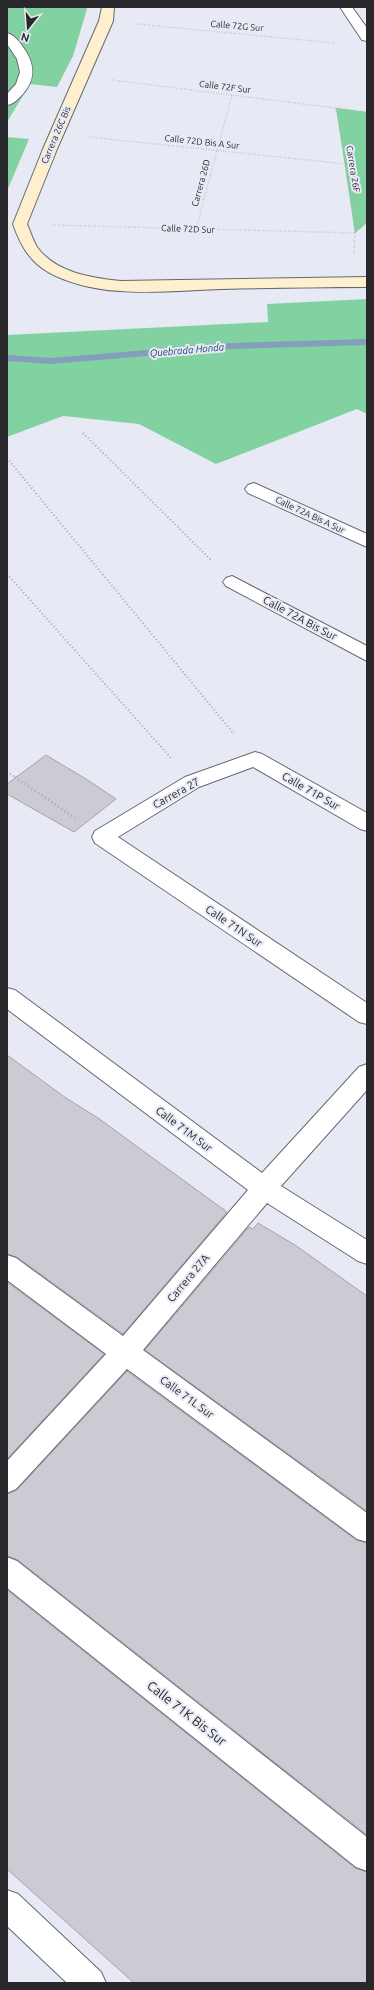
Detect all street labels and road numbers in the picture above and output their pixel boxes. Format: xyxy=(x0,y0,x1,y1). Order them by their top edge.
street label: Calle 72G Sur xyxy=(210,19,265,33)
street label: Calle 72F Sur xyxy=(199,79,252,95)
street label: Carrera 26C Bis xyxy=(39,105,73,165)
street label: Calle 72D Bis A Sur xyxy=(164,133,241,151)
street label: Carrera 26F xyxy=(344,145,362,193)
street label: Carrera 26D xyxy=(190,158,212,208)
street label: Calle 72D Sur xyxy=(161,223,216,235)
street label: Calle 72A Bis A Sur xyxy=(274,495,347,536)
street label: Calle 72A Bis Sur xyxy=(261,593,340,643)
street label: Calle 71P Sur xyxy=(280,770,343,813)
street label: Carrera 27 xyxy=(151,775,201,811)
street label: Calle 71N Sur xyxy=(203,903,265,950)
street label: Calle 71M Sur xyxy=(153,1104,215,1155)
street label: Carrera 27A xyxy=(165,1251,212,1304)
street label: Calle 71L Sur xyxy=(158,1373,217,1421)
street label: Calle 71K Bis Sur xyxy=(145,1678,229,1748)

